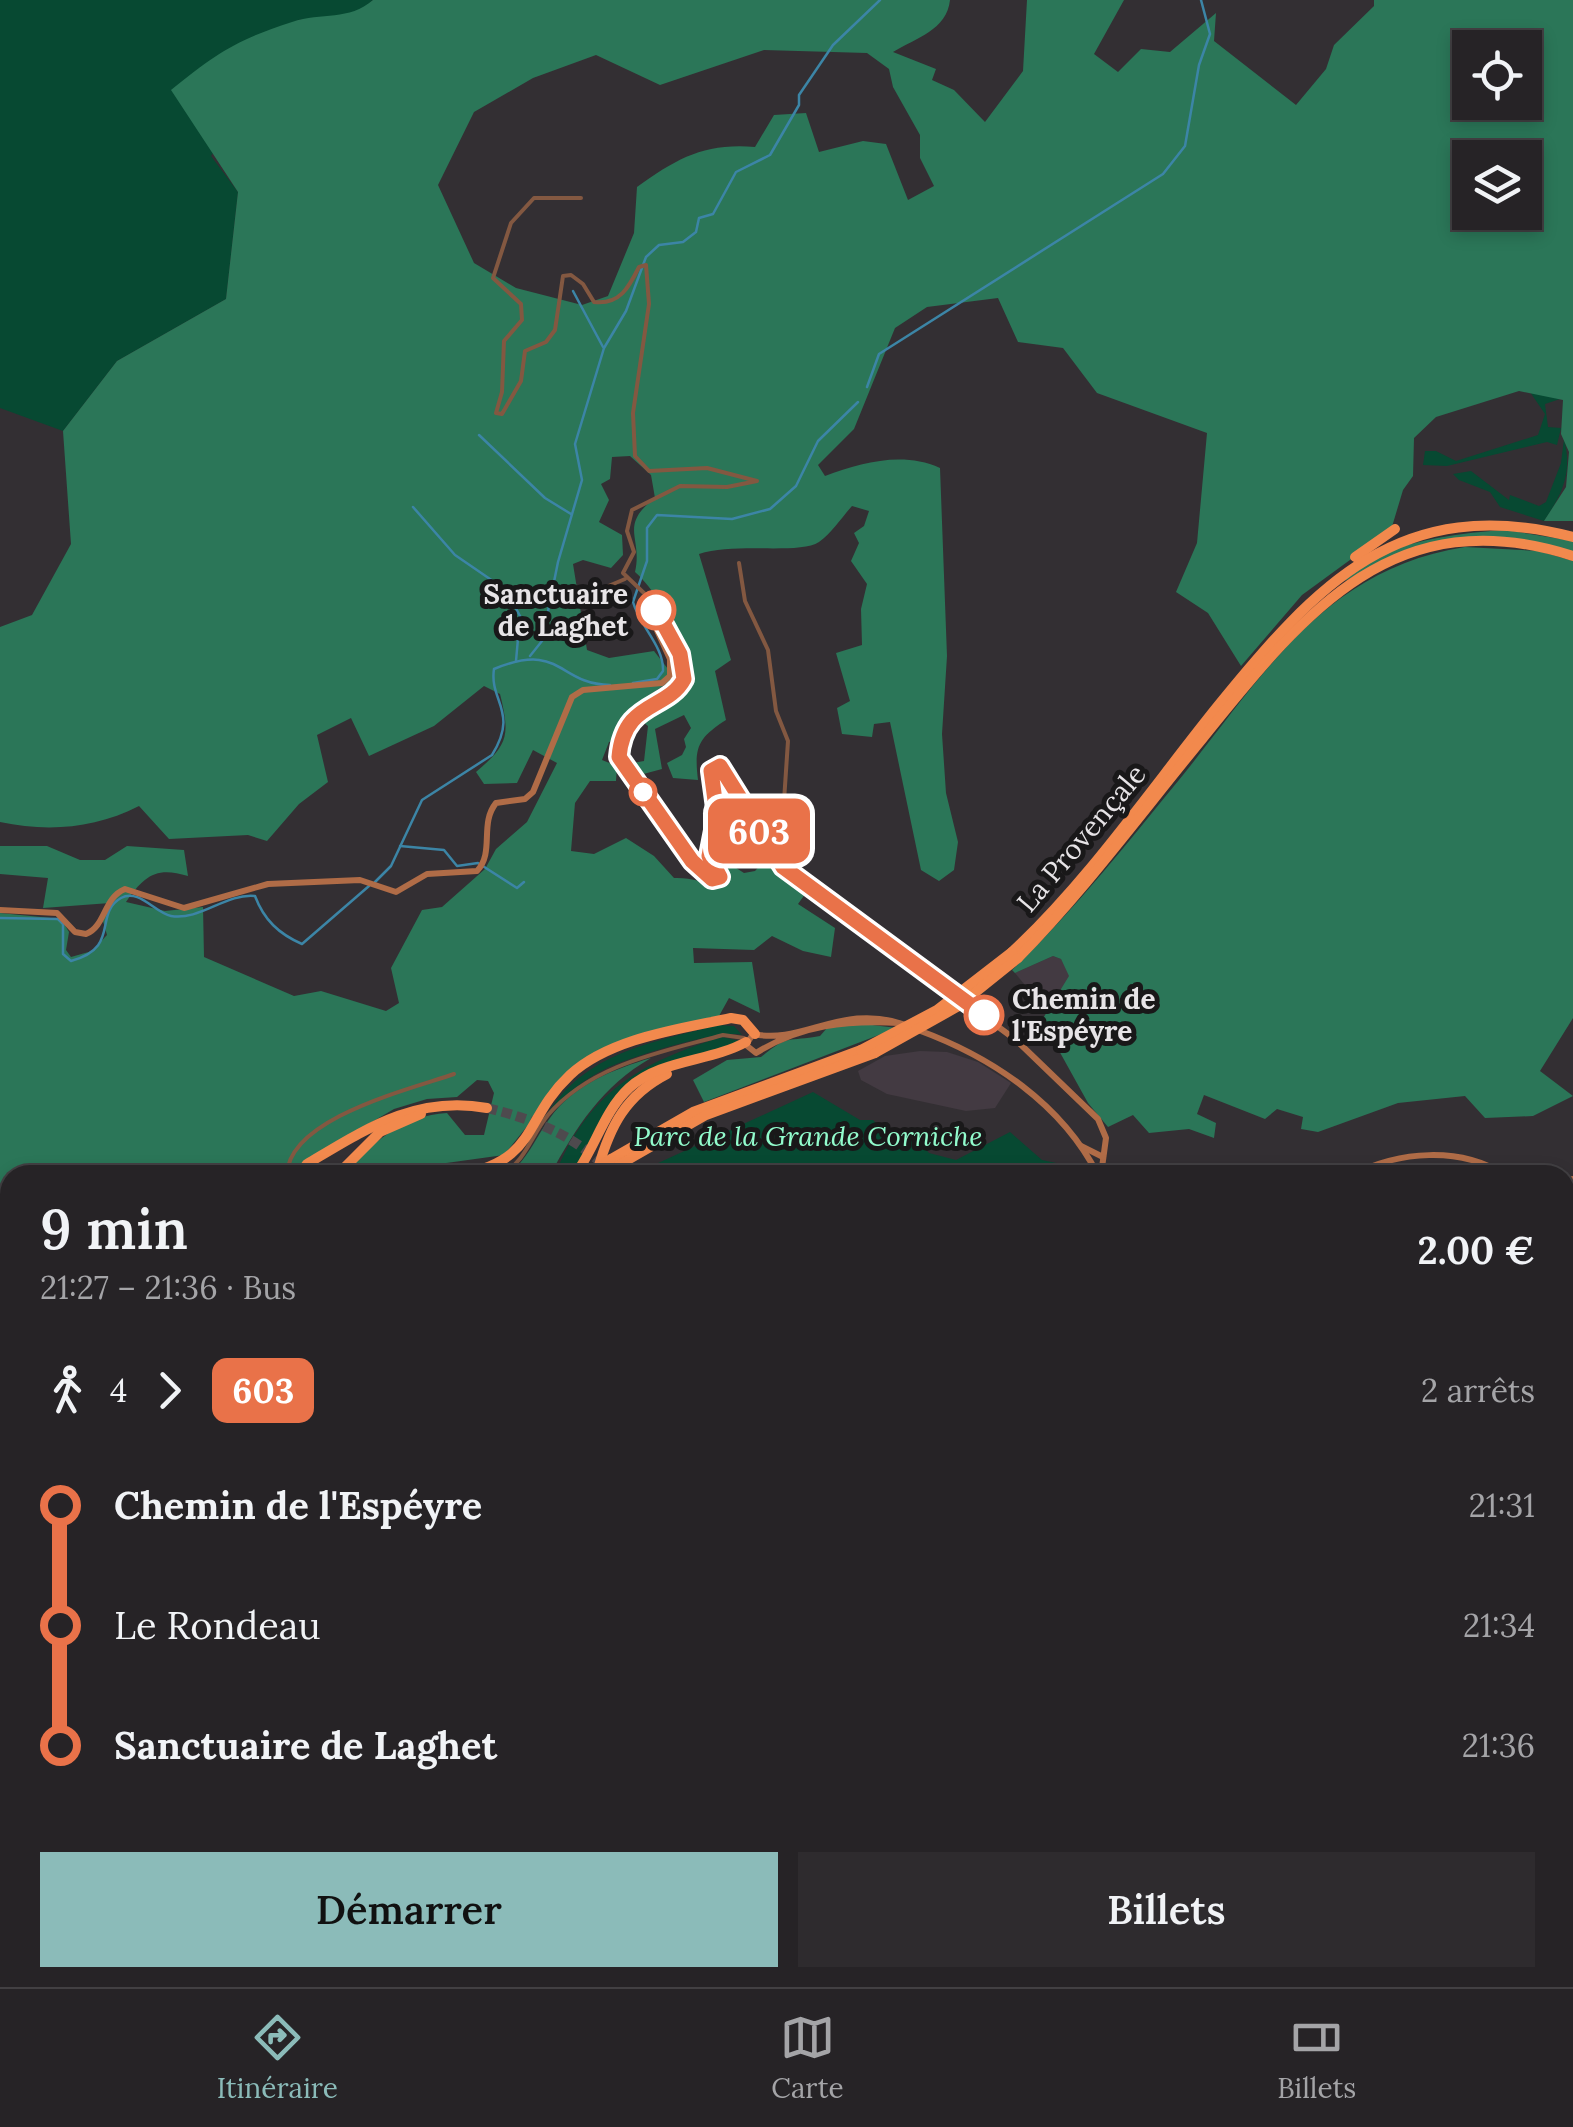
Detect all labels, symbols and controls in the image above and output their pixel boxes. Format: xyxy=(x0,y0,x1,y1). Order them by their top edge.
map controls xyxy=(1452,30,1542,230)
button: locate xyxy=(1452,30,1542,120)
button: layers xyxy=(1452,140,1542,230)
place label: Sanctuaire de Laghet xyxy=(483,576,628,644)
marker: Sanctuaire de Laghet xyxy=(637,591,675,629)
street label: La Provençale xyxy=(1009,757,1153,919)
unlabelled marker xyxy=(630,779,656,805)
line badge: 603 xyxy=(702,798,816,864)
text: 603 xyxy=(728,809,790,854)
place label: Chemin de l'Espéyre xyxy=(1012,981,1156,1049)
marker: Chemin de l'Espéyre xyxy=(965,996,1003,1034)
park label: Parc de la Grande Corniche xyxy=(633,1118,983,1154)
text: 9 min xyxy=(40,1194,188,1264)
text: 2.00 € xyxy=(1417,1226,1535,1274)
text: 21:27 – 21:36 · Bus xyxy=(40,1267,296,1308)
icon: walk xyxy=(40,1363,95,1418)
icon: forward xyxy=(142,1363,197,1418)
text: 603 xyxy=(232,1368,294,1413)
text: 4 xyxy=(110,1370,127,1411)
text: 2 arrêts xyxy=(1421,1370,1535,1411)
text: Chemin de l'Espéyre xyxy=(114,1481,482,1529)
text: 21:31 xyxy=(1469,1485,1535,1526)
text: Le Rondeau xyxy=(114,1601,321,1649)
text: 21:34 xyxy=(1463,1605,1535,1646)
text: Sanctuaire de Laghet xyxy=(114,1721,497,1769)
text: 21:36 xyxy=(1462,1725,1535,1766)
button: Démarrer xyxy=(40,1852,778,1967)
button: Billets xyxy=(798,1852,1535,1967)
tab: Itinéraire xyxy=(217,2010,338,2106)
tab: Carte xyxy=(771,2010,844,2106)
tab: Billets xyxy=(1277,2010,1356,2106)

